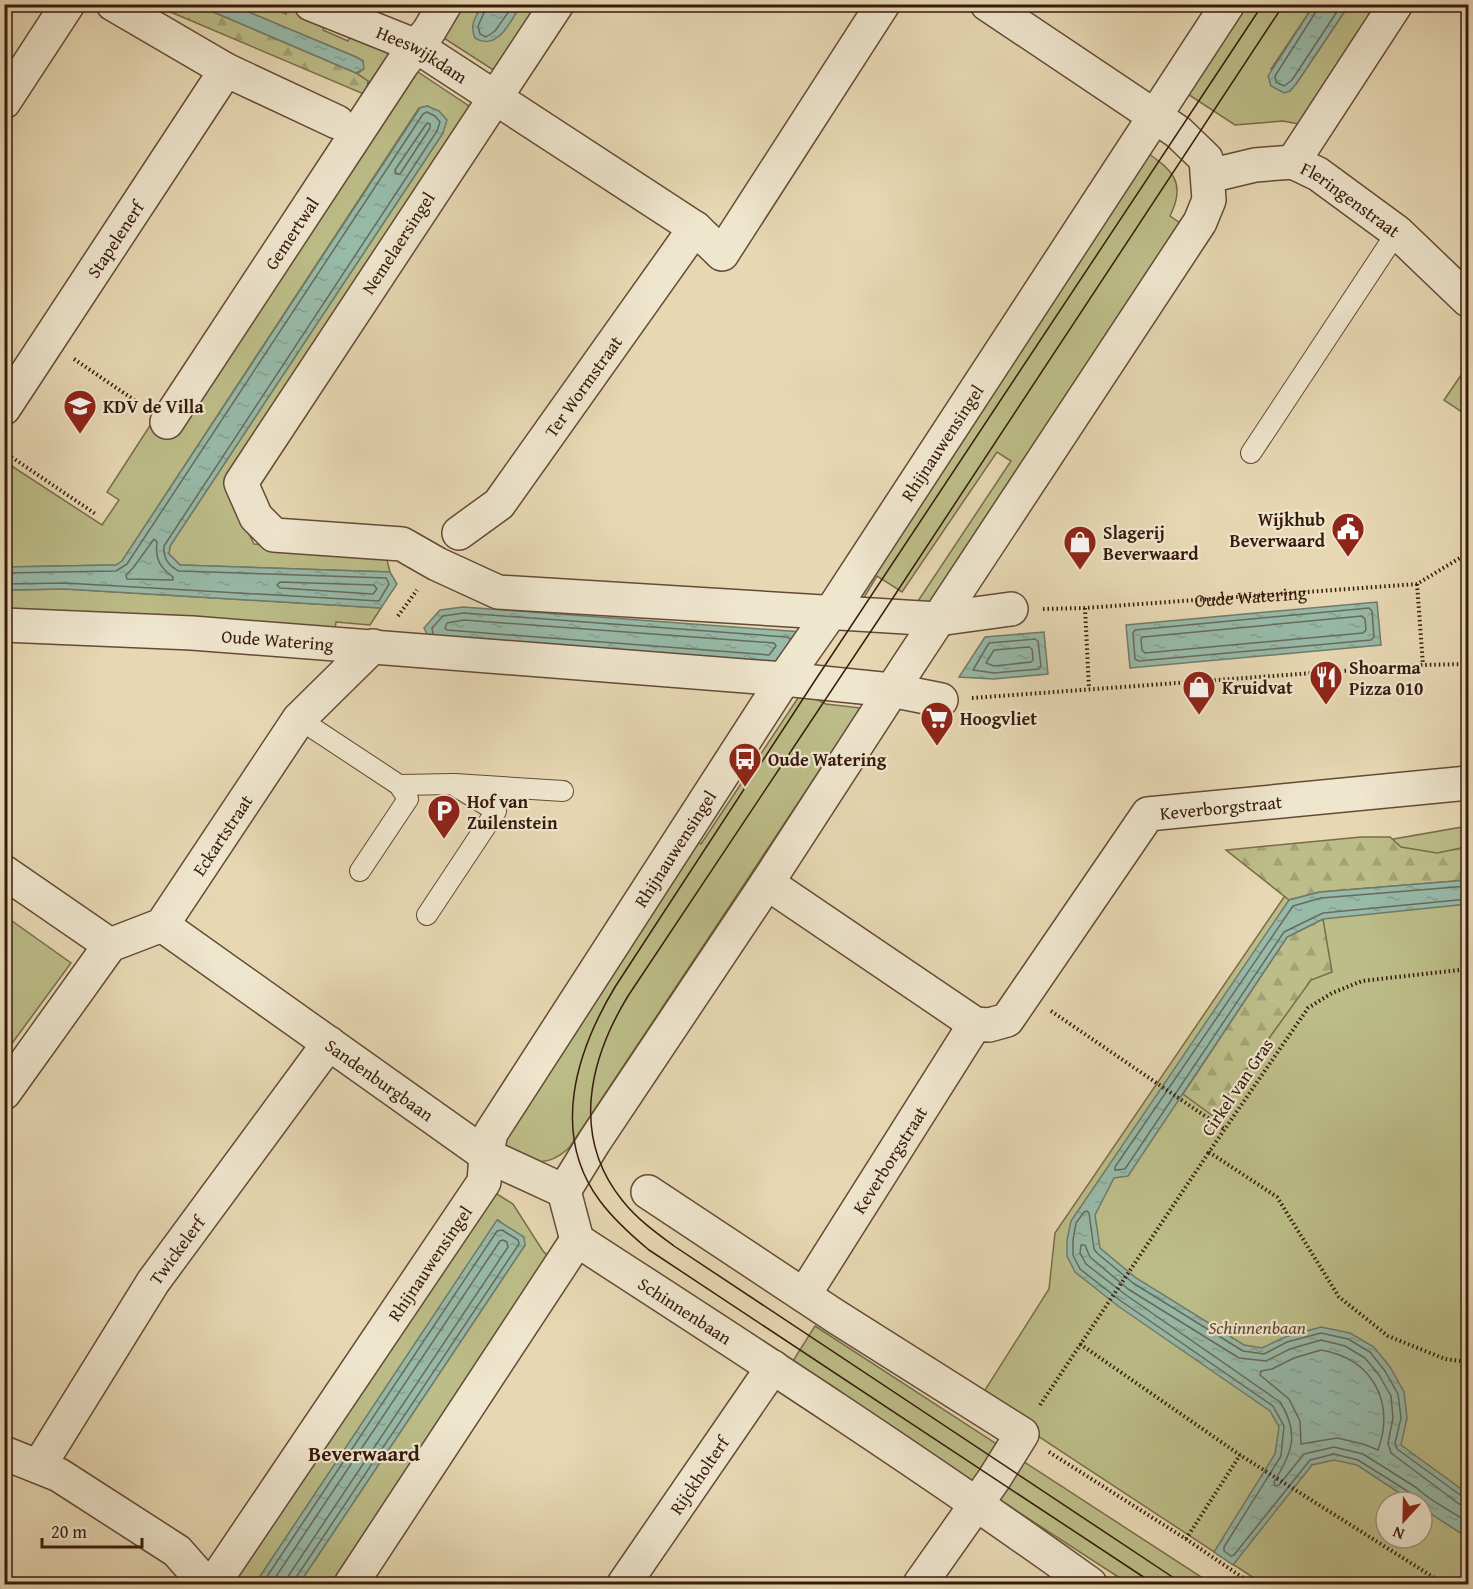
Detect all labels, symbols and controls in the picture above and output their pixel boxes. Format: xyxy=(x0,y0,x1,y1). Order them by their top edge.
street label: Heeswijkdam xyxy=(373,18,473,90)
street label: Fleringenstraat xyxy=(1296,154,1406,244)
street label: Nemelaersingel xyxy=(355,186,441,300)
street label: Gemertwal xyxy=(257,191,325,275)
street label: Stapelenerf xyxy=(80,193,151,283)
street label: Ter Wormstraat xyxy=(537,329,629,443)
street label: Rhijnauwensingel xyxy=(894,379,990,506)
school or university icon: KDV de Villa xyxy=(62,388,98,435)
place label: KDV de Villa xyxy=(103,393,204,420)
place label: Wijkhub Beverwaard xyxy=(1230,506,1326,554)
public building icon: Wijkhub Beverwaard xyxy=(1330,511,1366,558)
place label: Slagerij Beverwaard xyxy=(1103,519,1199,567)
shop icon: Slagerij Beverwaard xyxy=(1062,524,1098,571)
street label: Oude Watering xyxy=(1194,579,1308,614)
street label: Oude Watering xyxy=(221,622,335,657)
place label: Shoarma Pizza 010 xyxy=(1349,654,1423,702)
restaurant icon: Shoarma Pizza 010 xyxy=(1308,659,1344,706)
shop icon: Kruidvat xyxy=(1181,669,1217,716)
place label: Kruidvat xyxy=(1222,674,1293,701)
supermarket icon: Hoogvliet xyxy=(919,700,955,747)
place label: Hoogvliet xyxy=(960,705,1037,732)
bus stop icon: Oude Watering xyxy=(727,741,763,788)
place label: Oude Watering xyxy=(768,746,887,773)
street label: Rhijnauwensingel xyxy=(627,785,722,912)
street label: Eckartstraat xyxy=(185,788,259,881)
place label: Hof van Zuilenstein xyxy=(467,788,558,836)
street label: Keverborgstraat xyxy=(1159,788,1284,826)
parking icon: Hof van Zuilenstein xyxy=(426,793,462,840)
street label: Sandenburgbaan xyxy=(320,1032,440,1127)
street label: Cirkel van Gras xyxy=(1194,1033,1280,1141)
street label: Keverborgstraat xyxy=(845,1100,934,1219)
street label: Rhijnauwensingel xyxy=(381,1200,478,1326)
street label: Twickelerf xyxy=(142,1208,212,1290)
street label: Schinnenbaan xyxy=(633,1270,737,1351)
park label: Schinnenbaan xyxy=(1208,1314,1306,1341)
street label: Rijckholterf xyxy=(662,1429,736,1520)
district label: Beverwaard xyxy=(308,1438,420,1469)
north arrow xyxy=(1374,1490,1434,1550)
scale bar xyxy=(42,1511,142,1549)
text: 20 m xyxy=(51,1518,87,1545)
text: N xyxy=(1389,1521,1408,1547)

